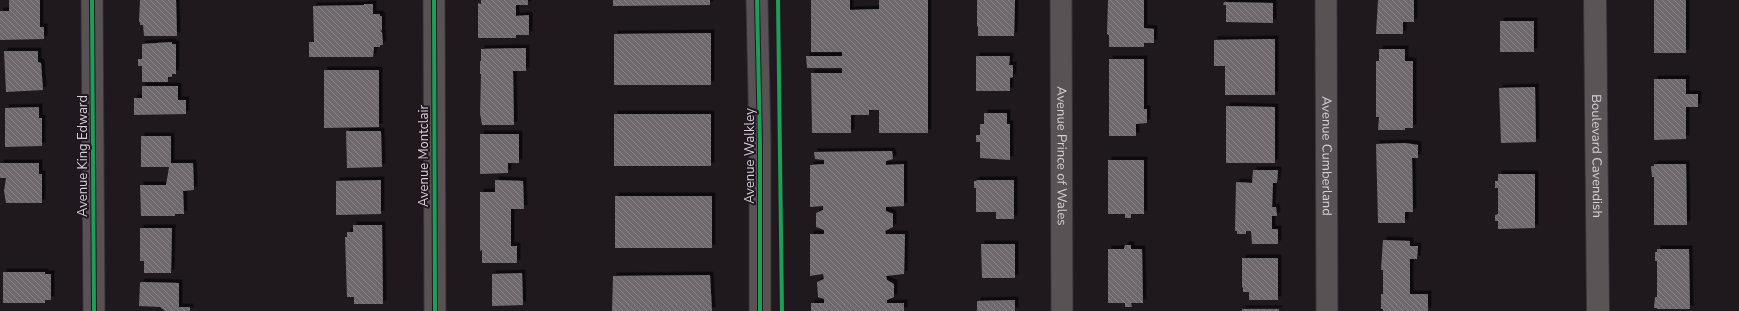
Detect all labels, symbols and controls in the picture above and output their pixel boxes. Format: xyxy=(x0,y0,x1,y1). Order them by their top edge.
street label: Avenue Prince of Wales xyxy=(1052,86,1071,226)
street label: Boulevard Cavendish xyxy=(1587,94,1606,218)
street label: Avenue King Edward xyxy=(74,95,92,217)
street label: Avenue Cumberland xyxy=(1317,96,1336,216)
street label: Avenue Montclair xyxy=(415,105,433,207)
street label: Avenue Walkley xyxy=(741,108,759,204)

